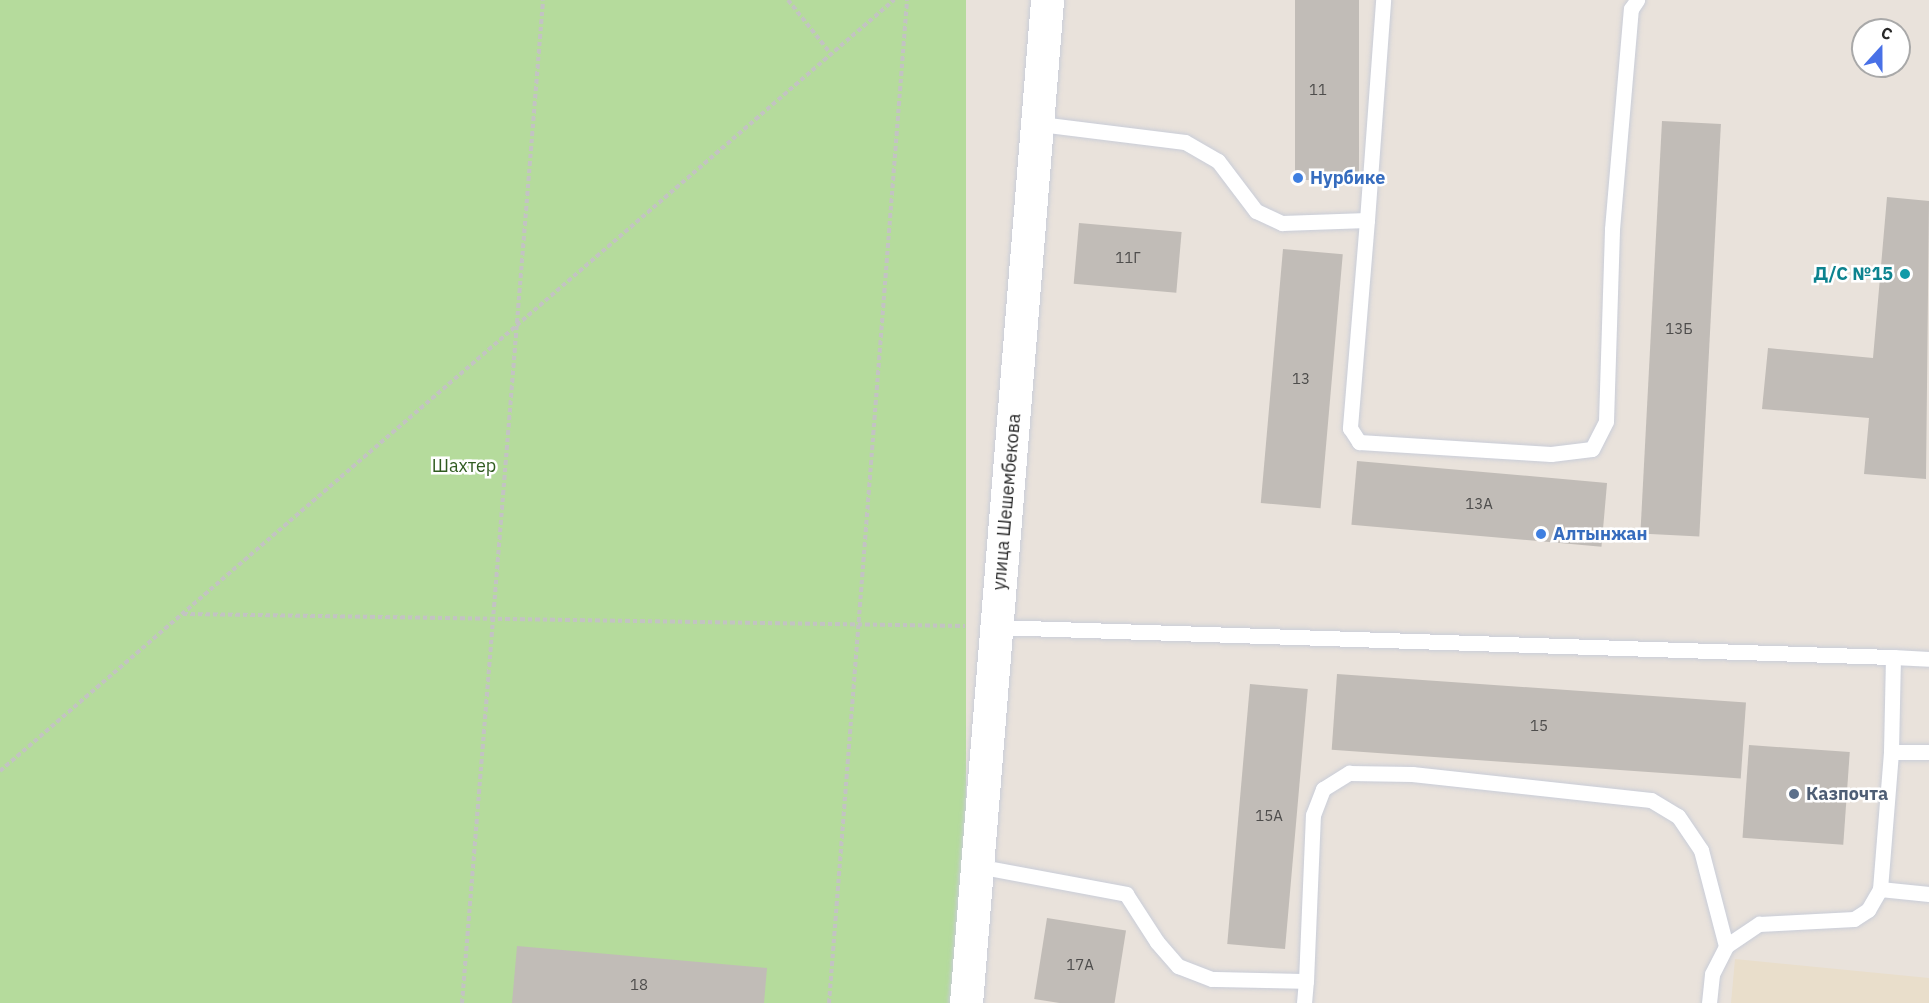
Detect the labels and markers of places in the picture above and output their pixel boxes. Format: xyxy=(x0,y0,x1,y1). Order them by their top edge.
place label: Нурбике xyxy=(1310,167,1385,189)
marker: Нурбике xyxy=(1291,171,1305,185)
place label: Д/С №15 xyxy=(1813,263,1893,285)
marker: Д/С №15 xyxy=(1898,267,1912,281)
place label: Алтынжан xyxy=(1553,523,1648,545)
marker: Алтынжан xyxy=(1534,527,1548,541)
place label: Казпочта xyxy=(1806,783,1888,805)
marker: Казпочта xyxy=(1787,787,1801,801)

